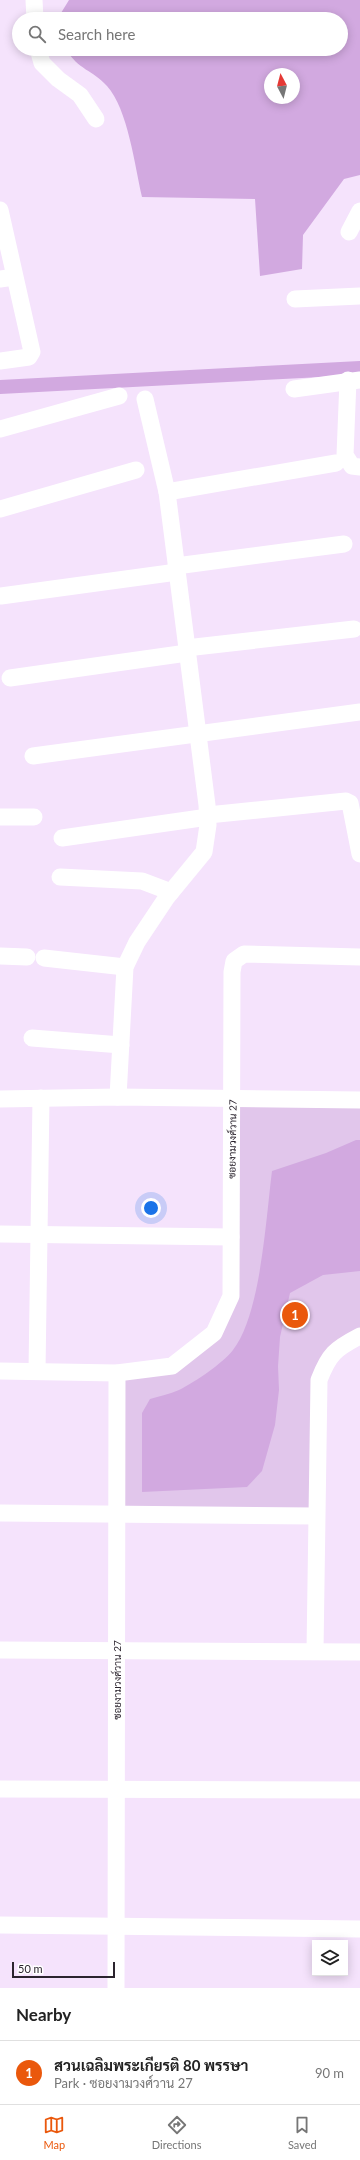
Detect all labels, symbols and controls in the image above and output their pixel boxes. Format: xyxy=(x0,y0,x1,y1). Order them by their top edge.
search box xyxy=(12,12,348,56)
icon: search xyxy=(26,23,48,45)
text: Search here xyxy=(58,25,135,43)
north arrow xyxy=(264,68,300,104)
street label: ซอยงามวงศ์วาน 27 xyxy=(224,1099,239,1179)
your location xyxy=(141,1198,161,1218)
pin: 1 xyxy=(282,1300,308,1330)
street label: ซอยงามวงศ์วาน 27 xyxy=(110,1640,123,1720)
map controls xyxy=(312,1940,348,1976)
button: layers xyxy=(312,1940,348,1976)
scale bar xyxy=(12,1960,115,1979)
text: 50 m xyxy=(18,1962,43,1975)
text: Nearby xyxy=(16,2004,71,2025)
text: สวนเฉลิมพระเกียรติ 80 พรรษา xyxy=(54,2056,248,2074)
text: 1 xyxy=(25,2065,33,2081)
text: 90 m xyxy=(315,2065,344,2081)
text: Park · ซอยงามวงศ์วาน 27 xyxy=(54,2075,193,2091)
tab: Map xyxy=(43,2114,65,2151)
tab: Directions xyxy=(152,2114,201,2151)
tab: Saved xyxy=(288,2114,317,2151)

